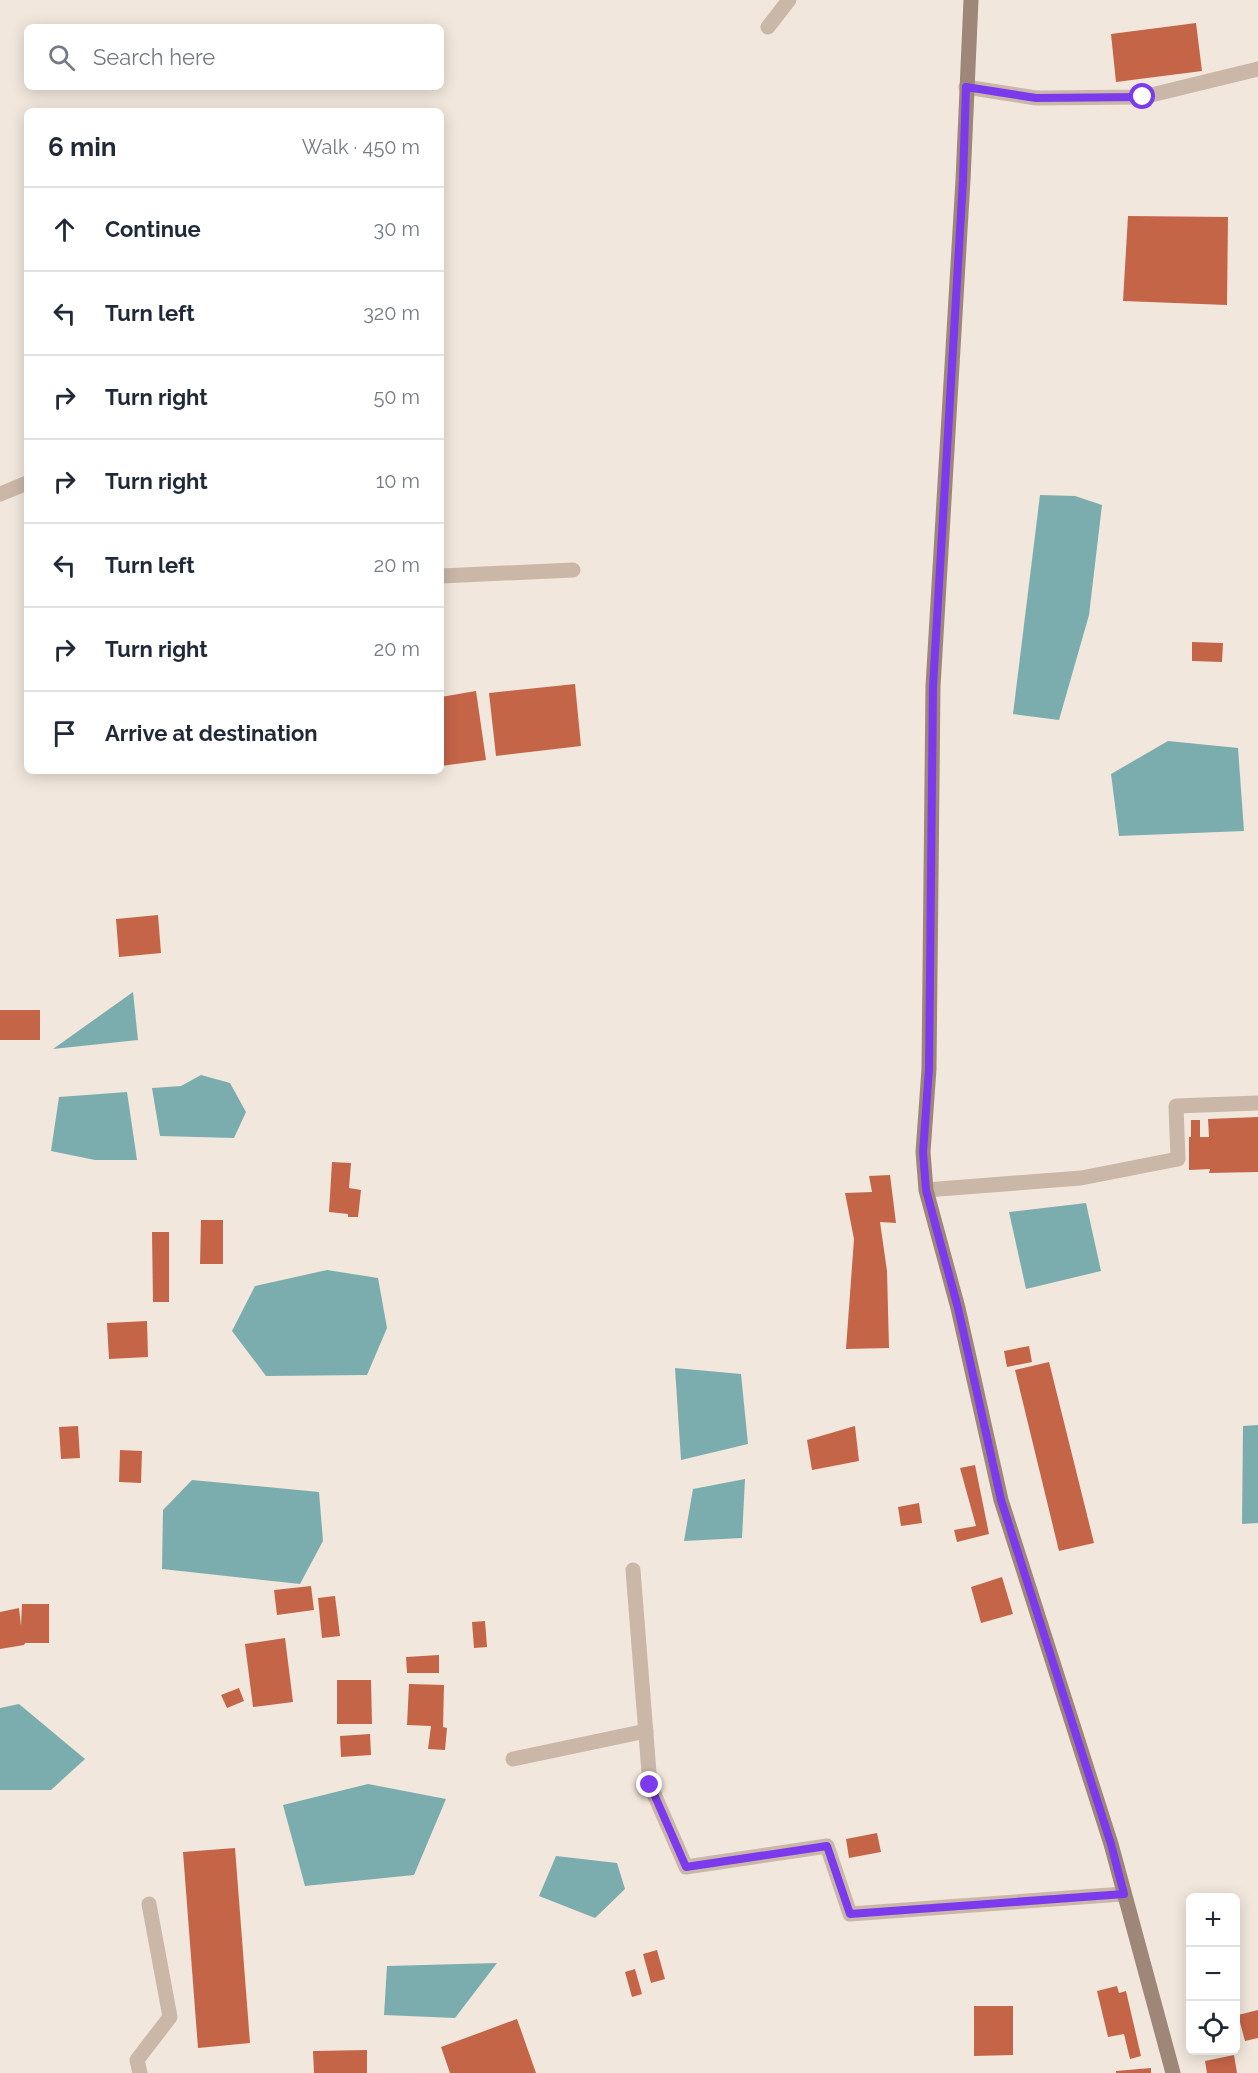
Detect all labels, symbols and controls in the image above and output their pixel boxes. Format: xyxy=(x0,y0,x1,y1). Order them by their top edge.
search box xyxy=(24,24,444,90)
icon: search xyxy=(45,41,78,74)
text: Search here xyxy=(93,44,215,70)
route start xyxy=(1129,83,1155,109)
text: 6 min xyxy=(48,132,117,162)
text: Walk · 450 m xyxy=(302,135,420,159)
icon: ahead xyxy=(48,213,81,246)
text: Continue xyxy=(105,216,201,242)
text: 30 m xyxy=(374,217,420,241)
icon: left xyxy=(48,297,81,330)
text: Turn left xyxy=(105,300,195,326)
text: 320 m xyxy=(363,301,420,325)
icon: right xyxy=(48,381,81,414)
text: Turn right xyxy=(105,384,208,410)
text: 50 m xyxy=(373,385,420,409)
icon: right xyxy=(48,465,81,498)
text: Turn right xyxy=(105,468,208,494)
text: 10 m xyxy=(376,469,420,493)
icon: left xyxy=(48,549,81,582)
text: Turn left xyxy=(105,552,195,578)
text: 20 m xyxy=(374,553,420,577)
icon: right xyxy=(48,633,81,666)
text: Turn right xyxy=(105,636,208,662)
text: 20 m xyxy=(374,637,420,661)
icon: arrive xyxy=(48,717,81,750)
text: Arrive at destination xyxy=(105,720,318,746)
route end xyxy=(636,1771,662,1797)
map controls xyxy=(1186,1893,1240,2055)
button: + xyxy=(1186,1893,1240,1947)
button: − xyxy=(1186,1947,1240,2001)
button: locate xyxy=(1186,2001,1240,2055)

